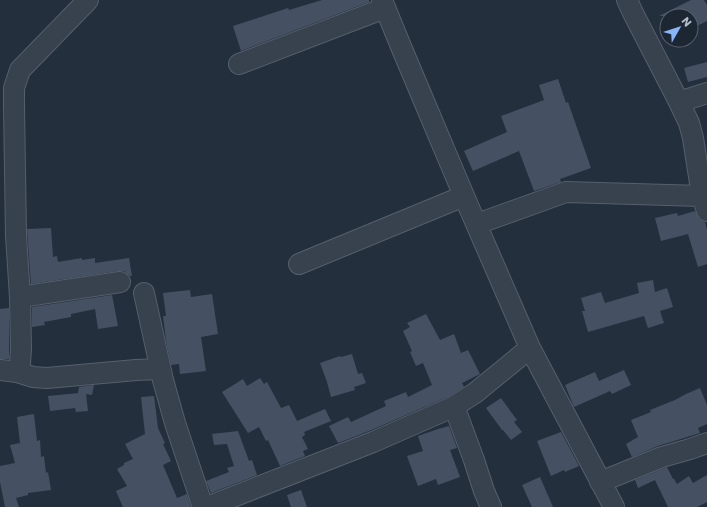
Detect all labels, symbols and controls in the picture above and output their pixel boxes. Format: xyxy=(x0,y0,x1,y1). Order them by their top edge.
north arrow xyxy=(659,8,699,48)
text: N xyxy=(678,13,696,30)

